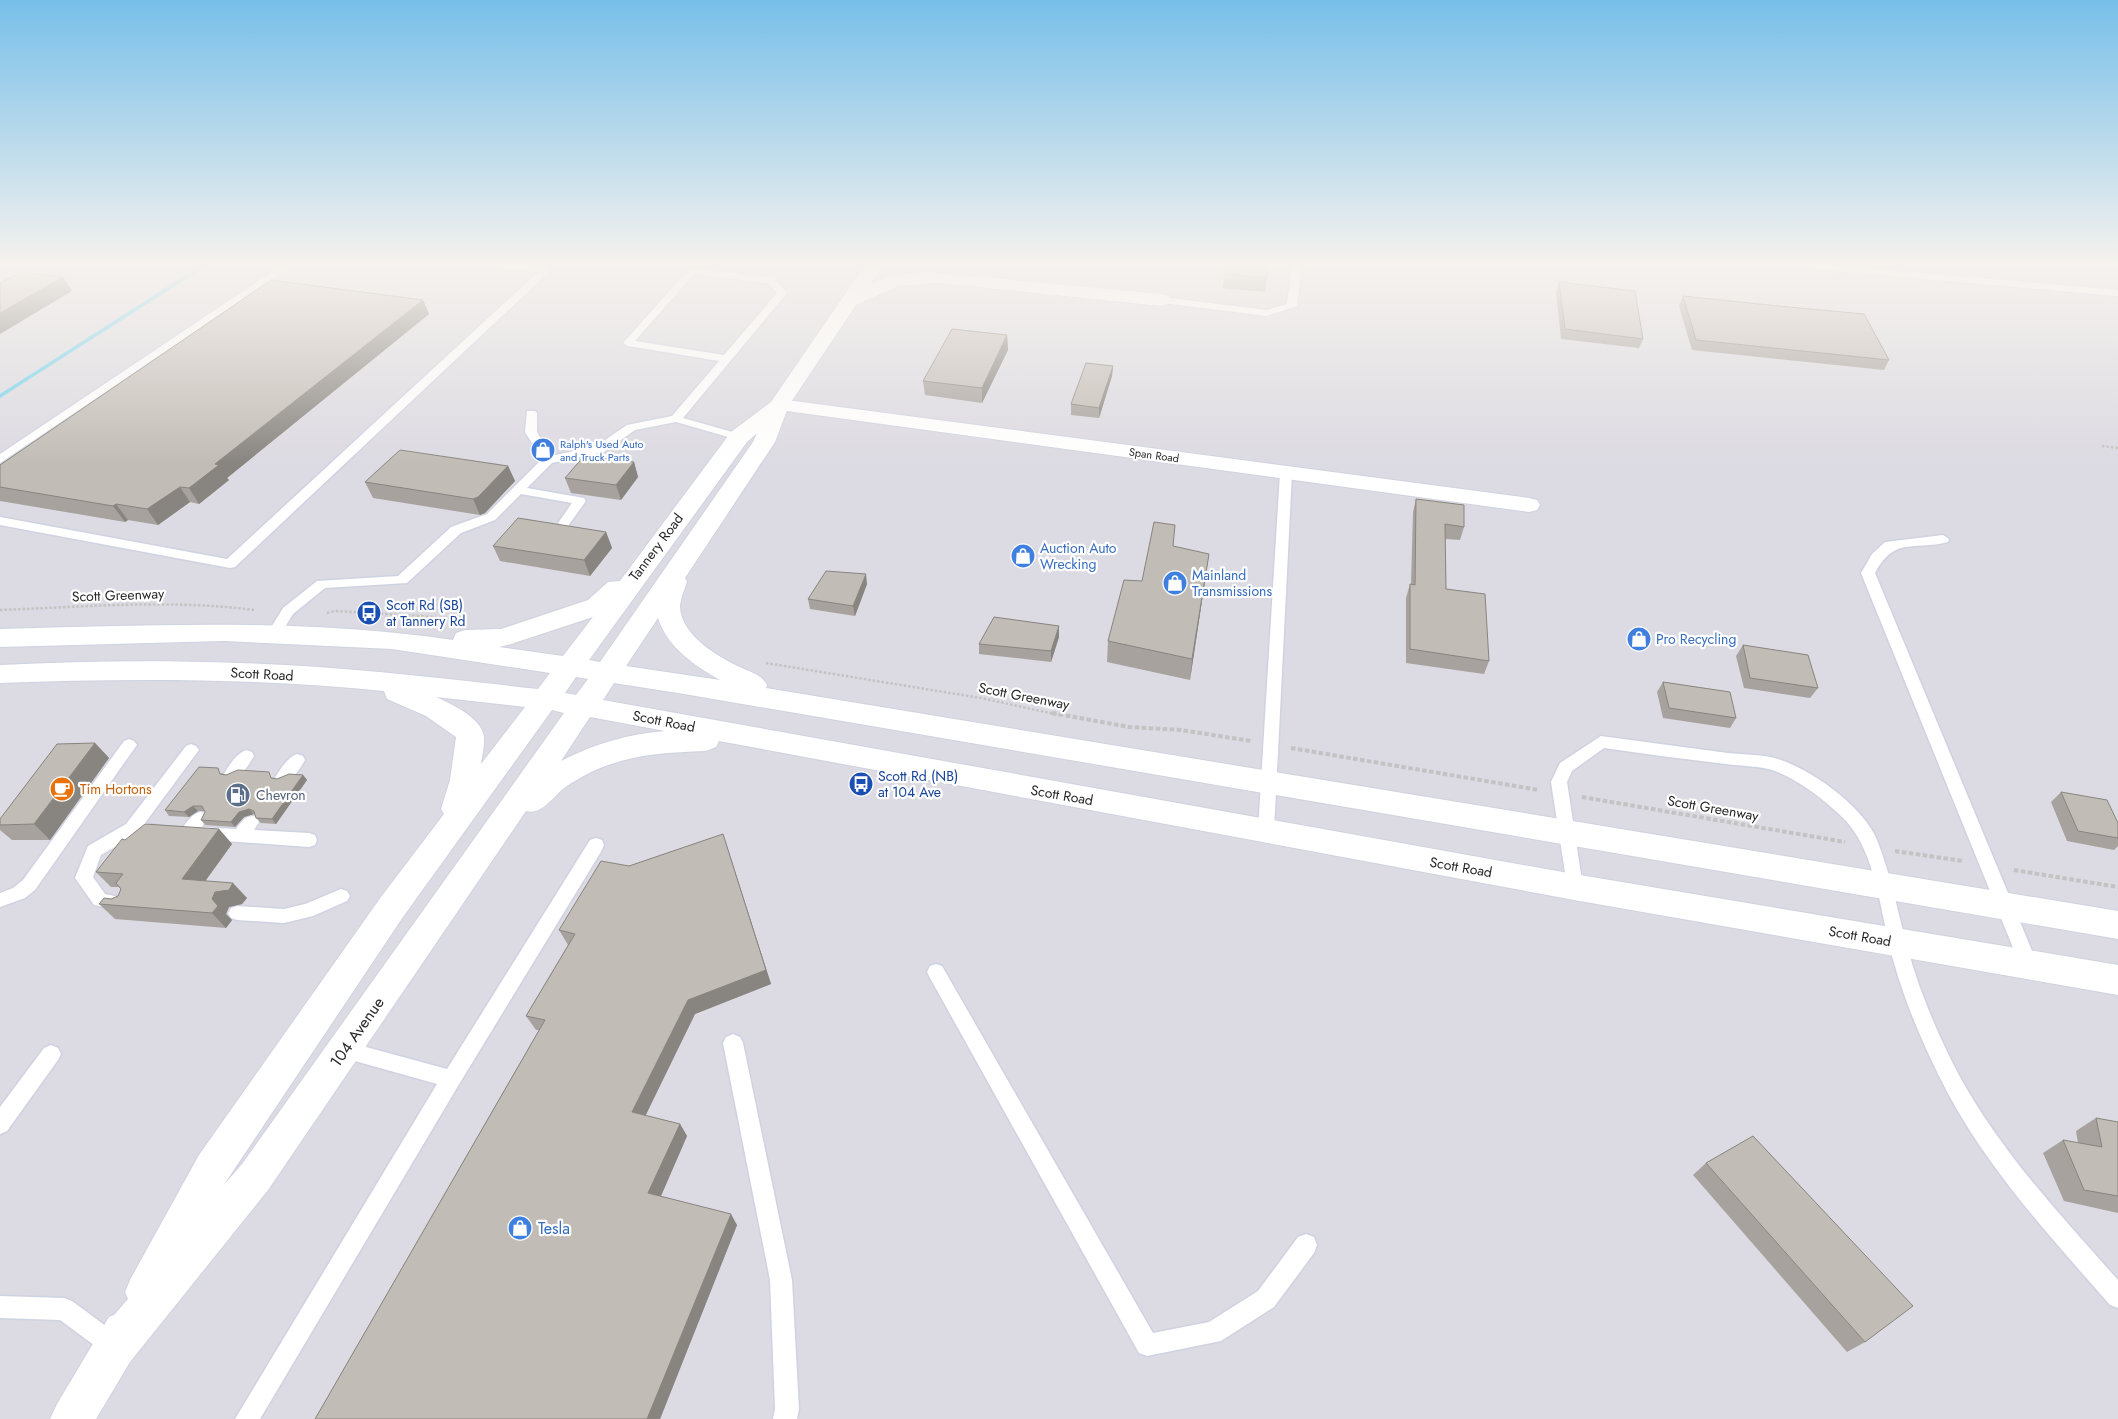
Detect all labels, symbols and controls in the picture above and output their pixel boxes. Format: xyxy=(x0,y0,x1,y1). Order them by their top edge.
place label: Ralph's Used Auto and Truck Parts xyxy=(560,436,643,465)
shop icon: Ralph's Used Auto and Truck Parts xyxy=(530,437,556,463)
street label: Span Road xyxy=(1128,444,1180,466)
street label: Tannery Road xyxy=(624,509,688,585)
place label: Auction Auto Wrecking xyxy=(1040,538,1117,574)
shop icon: Auction Auto Wrecking xyxy=(1010,543,1036,569)
place label: Mainland Transmissions xyxy=(1192,565,1272,601)
shop icon: Mainland Transmissions xyxy=(1162,570,1188,596)
street label: Scott Greenway xyxy=(71,583,165,607)
place label: Scott Rd (SB) at Tannery Rd xyxy=(386,595,465,631)
bus stop icon: Scott Rd (SB) at Tannery Rd xyxy=(356,600,382,626)
shop icon: Pro Recycling xyxy=(1626,626,1652,652)
place label: Pro Recycling xyxy=(1656,629,1736,649)
street label: Scott Road xyxy=(230,662,294,686)
street label: Scott Greenway xyxy=(977,677,1072,715)
street label: Scott Road xyxy=(631,705,697,737)
place label: Scott Rd (NB) at 104 Ave xyxy=(878,766,958,802)
bus stop icon: Scott Rd (NB) at 104 Ave xyxy=(848,771,874,797)
cafe icon: Tim Hortons xyxy=(49,776,75,802)
place label: Tim Hortons xyxy=(80,779,152,799)
street label: Scott Road xyxy=(1029,780,1095,810)
fuel station icon: Chevron xyxy=(225,782,251,808)
place label: Chevron xyxy=(256,785,306,805)
street label: Scott Greenway xyxy=(1666,790,1761,826)
street label: Scott Road xyxy=(1428,852,1494,882)
street label: Scott Road xyxy=(1827,921,1893,951)
street label: 104 Avenue xyxy=(324,992,390,1072)
shop icon: Tesla xyxy=(507,1215,533,1241)
place label: Tesla xyxy=(538,1217,570,1240)

